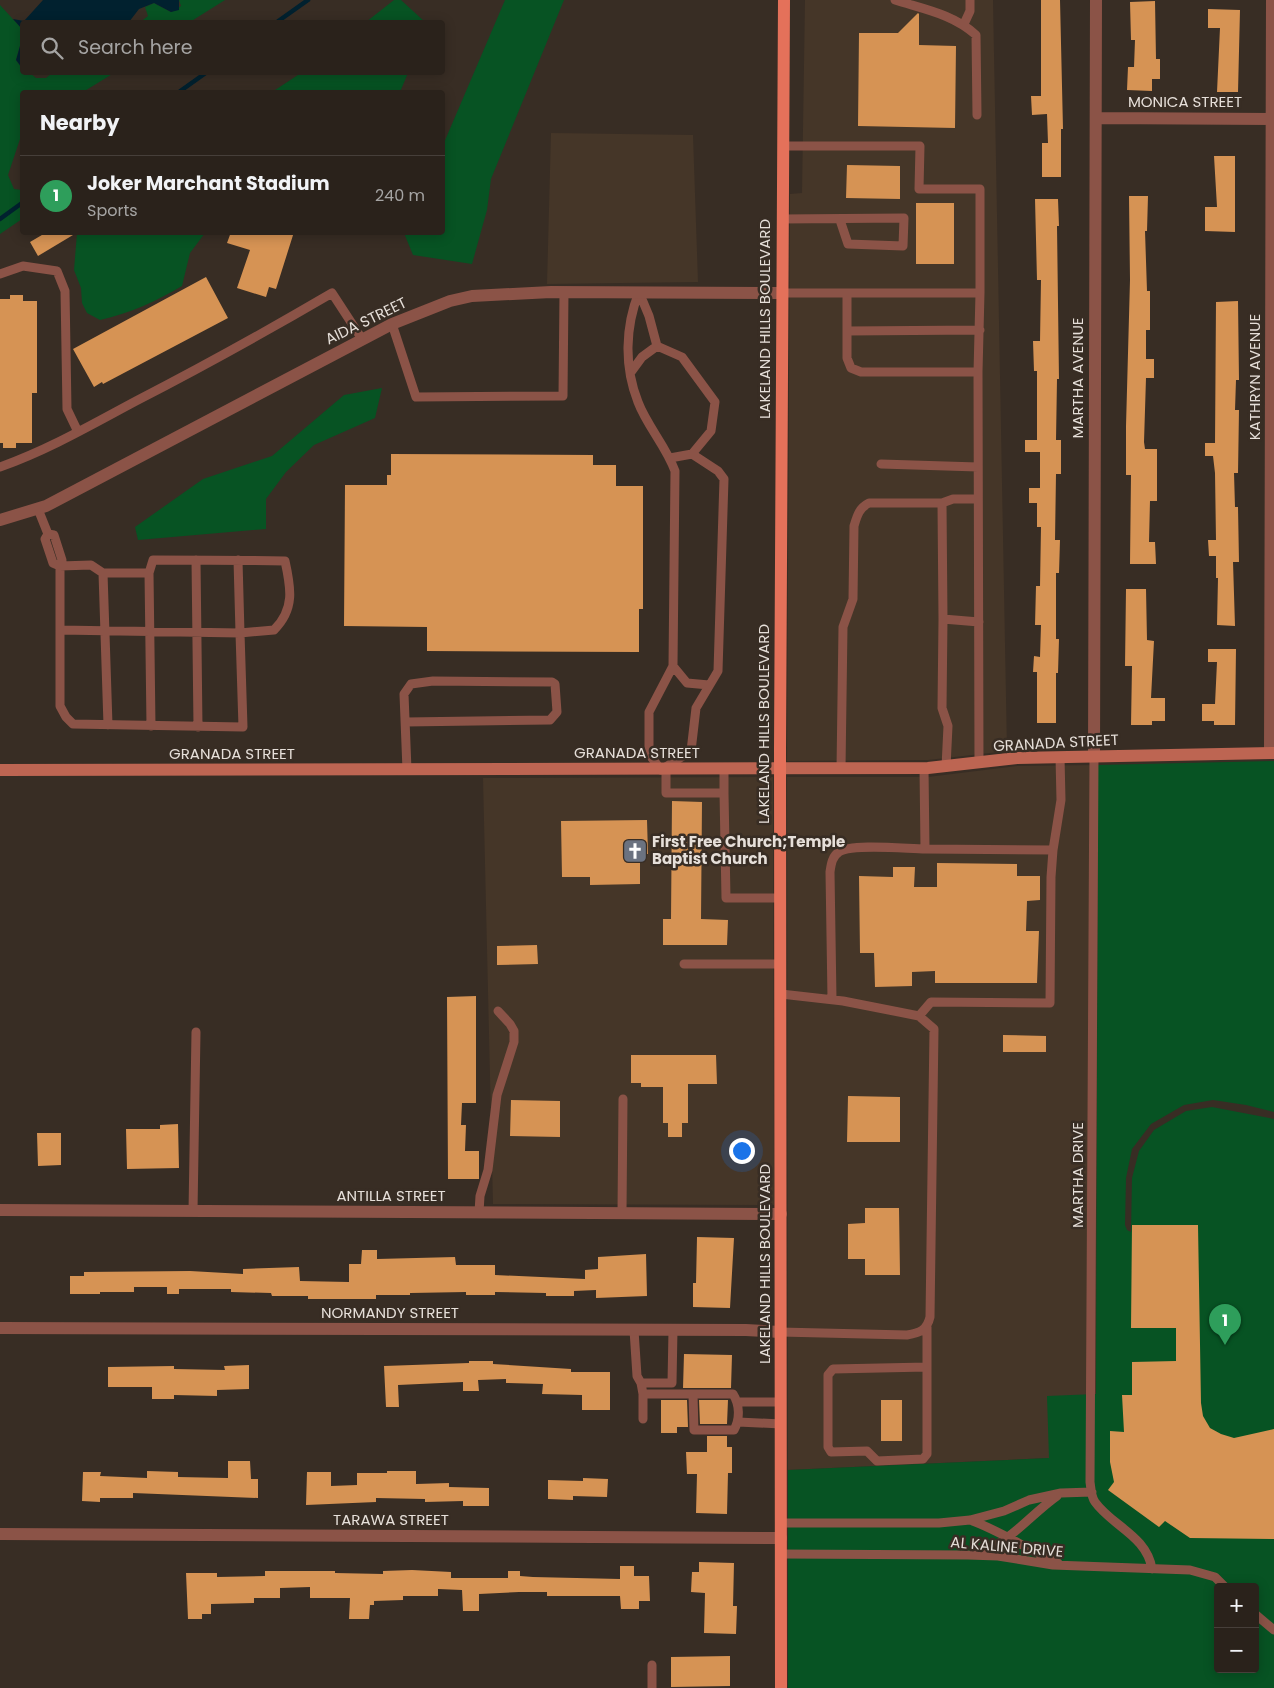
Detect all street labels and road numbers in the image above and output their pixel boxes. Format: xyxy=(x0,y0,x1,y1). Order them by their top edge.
street label: MONICA STREET xyxy=(1128,91,1242,112)
street label: LAKELAND HILLS BOULEVARD xyxy=(754,219,775,419)
street label: AIDA STREET xyxy=(322,292,410,349)
street label: KATHRYN AVENUE xyxy=(1244,314,1265,440)
street label: MARTHA AVENUE xyxy=(1067,317,1088,439)
street label: LAKELAND HILLS BOULEVARD xyxy=(753,624,774,824)
street label: GRANADA STREET xyxy=(993,729,1119,756)
street label: GRANADA STREET xyxy=(574,742,700,763)
street label: GRANADA STREET xyxy=(169,743,295,764)
street label: MARTHA DRIVE xyxy=(1067,1122,1088,1228)
street label: LAKELAND HILLS BOULEVARD xyxy=(754,1164,775,1364)
street label: ANTILLA STREET xyxy=(336,1185,446,1206)
street label: NORMANDY STREET xyxy=(321,1302,459,1323)
street label: TARAWA STREET xyxy=(333,1509,449,1530)
street label: AL KALINE DRIVE xyxy=(950,1531,1064,1562)

